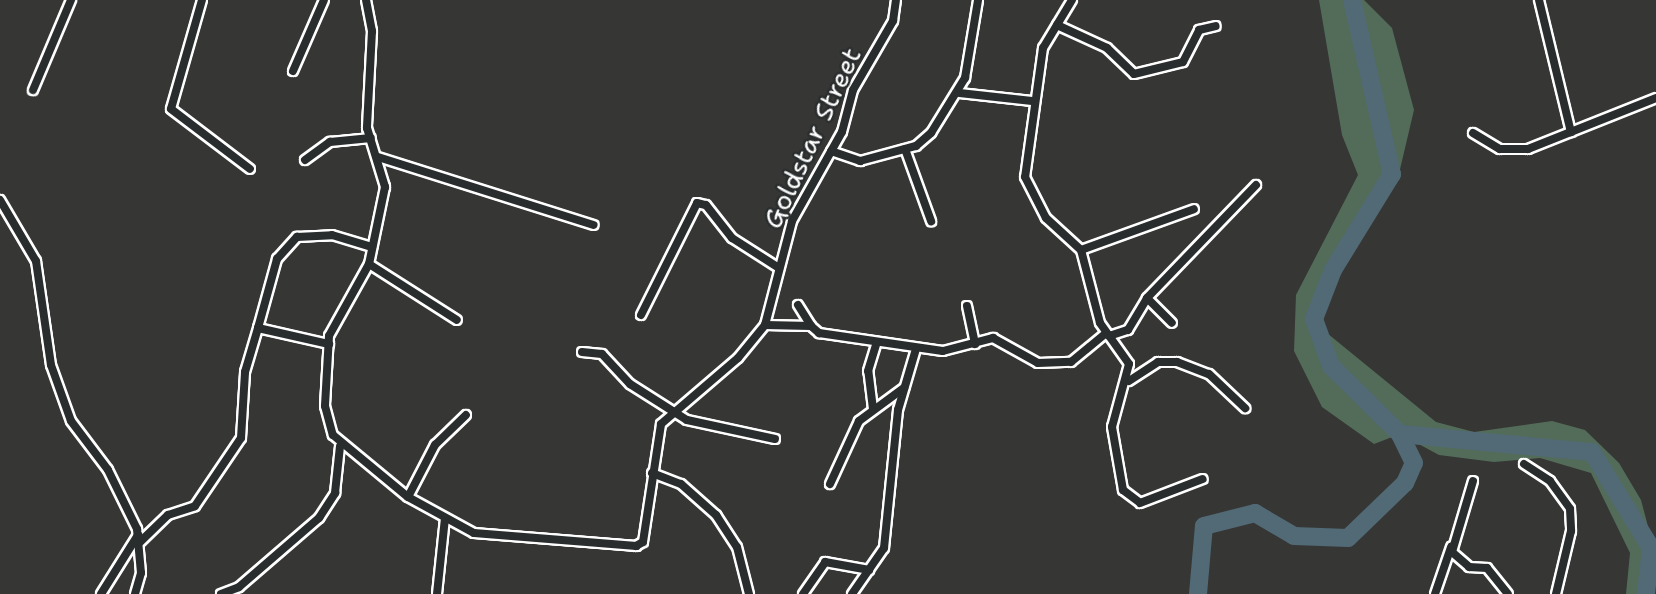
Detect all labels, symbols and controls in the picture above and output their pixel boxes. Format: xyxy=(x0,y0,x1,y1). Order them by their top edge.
street label: Goldstar Street xyxy=(757,43,867,233)

